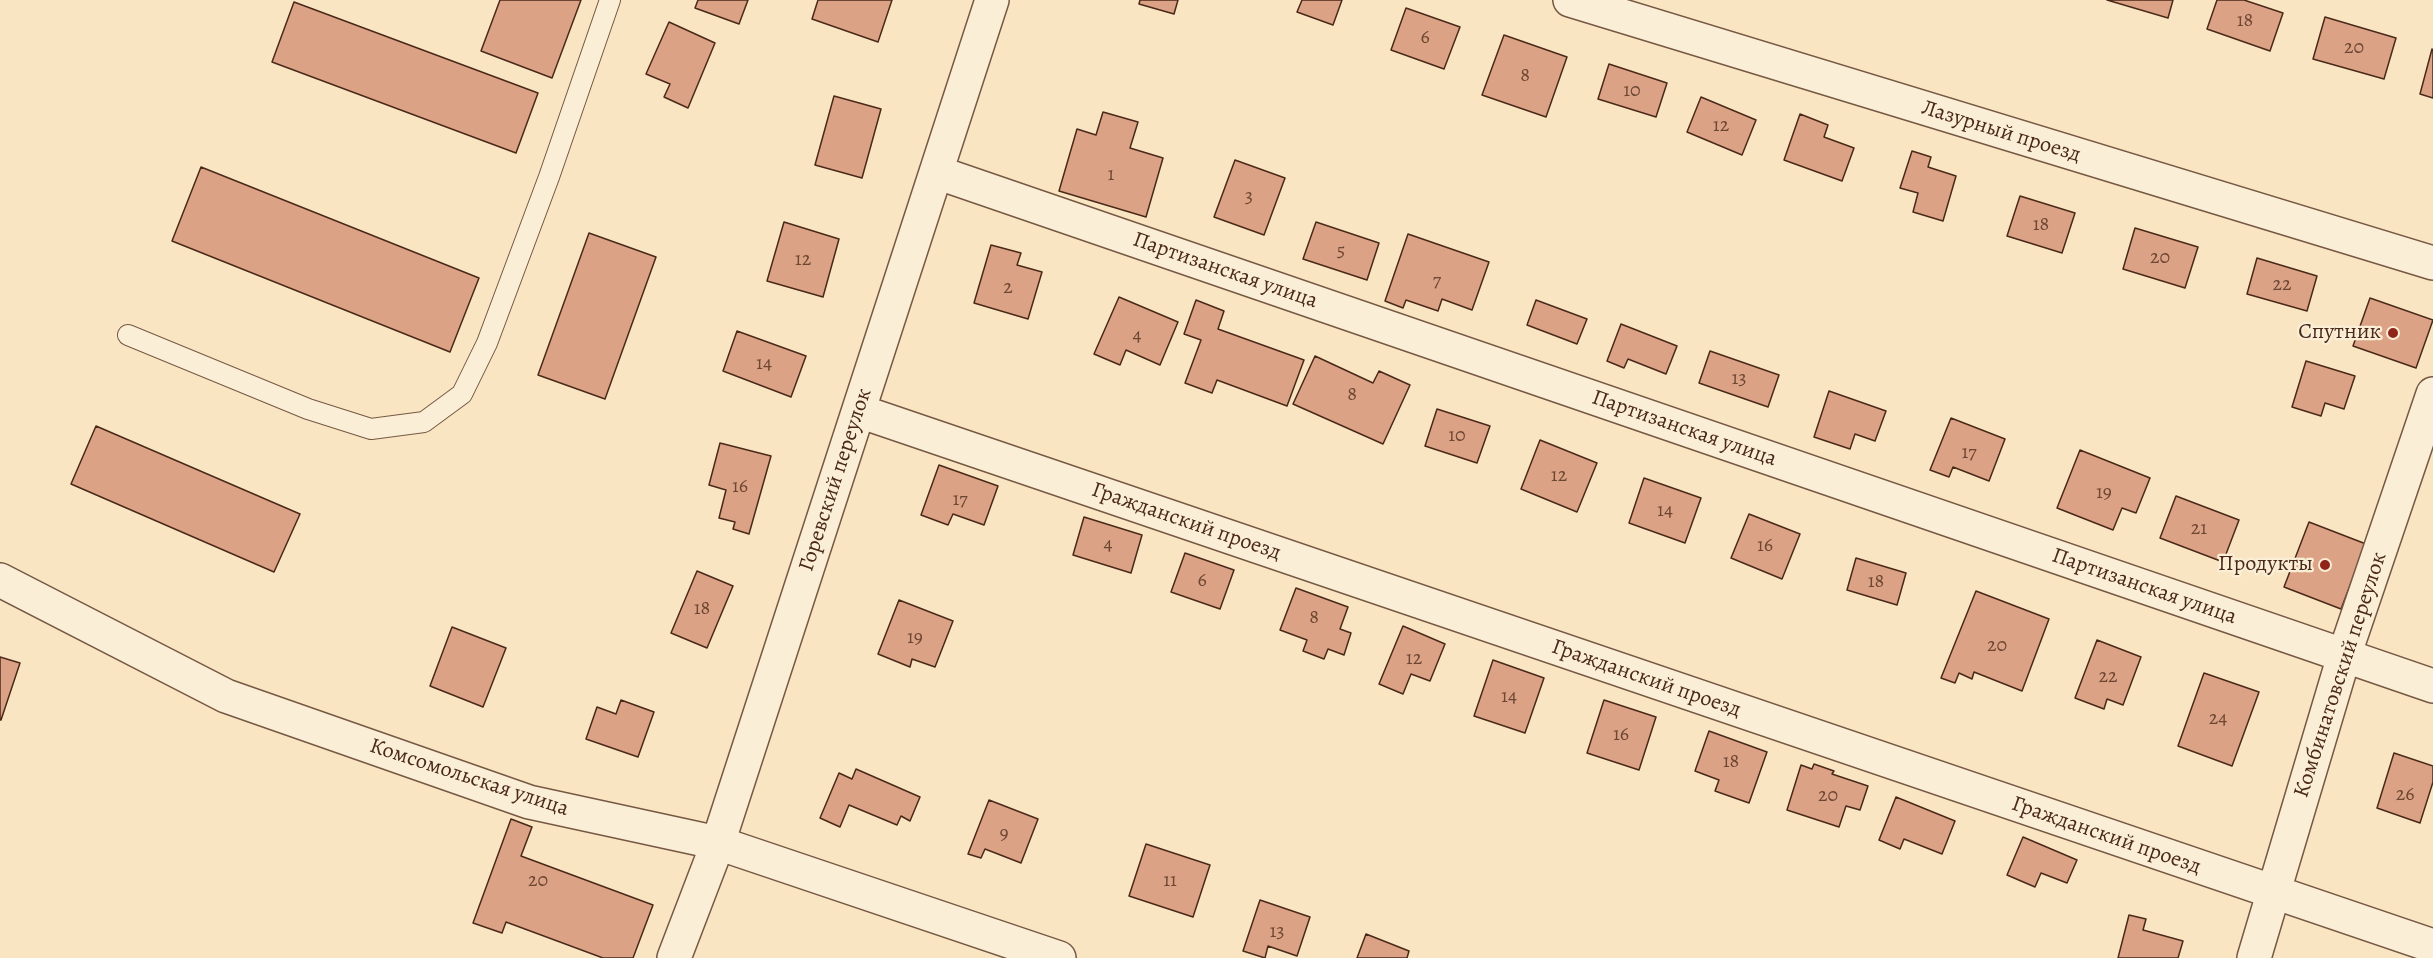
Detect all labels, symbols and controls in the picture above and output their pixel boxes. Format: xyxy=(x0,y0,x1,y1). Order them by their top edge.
house number: 18 xyxy=(2237,9,2253,33)
house number: 6 xyxy=(1420,26,1430,50)
house number: 20 xyxy=(2344,36,2364,60)
house number: 8 xyxy=(1520,64,1530,88)
house number: 10 xyxy=(1623,79,1641,103)
street label: Лазурный проезд xyxy=(1918,95,2084,169)
house number: 12 xyxy=(1713,114,1729,138)
house number: 1 xyxy=(1108,163,1114,187)
house number: 3 xyxy=(1245,185,1253,209)
house number: 18 xyxy=(2033,213,2049,237)
street label: Партизанская улица xyxy=(1129,227,1321,315)
house number: 5 xyxy=(1337,239,1345,263)
house number: 20 xyxy=(2150,246,2170,270)
house number: 12 xyxy=(795,248,811,272)
house number: 7 xyxy=(1433,269,1441,293)
house number: 22 xyxy=(2273,273,2291,297)
house number: 2 xyxy=(1003,276,1013,300)
place label: Спутник xyxy=(2298,320,2381,346)
house number: 4 xyxy=(1132,324,1142,348)
marker: Спутник xyxy=(2386,326,2400,340)
house number: 14 xyxy=(756,352,772,376)
house number: 13 xyxy=(1731,367,1747,391)
house number: 8 xyxy=(1347,383,1357,407)
street label: Горевский переулок xyxy=(794,385,878,575)
street label: Партизанская улица xyxy=(1588,385,1780,473)
house number: 10 xyxy=(1448,424,1466,448)
house number: 17 xyxy=(1961,441,1977,465)
house number: 12 xyxy=(1551,464,1567,488)
house number: 16 xyxy=(732,475,748,499)
street label: Гражданский проезд xyxy=(1088,477,1284,567)
house number: 19 xyxy=(2096,481,2112,505)
house number: 17 xyxy=(952,488,968,512)
house number: 14 xyxy=(1657,499,1673,523)
house number: 21 xyxy=(2191,517,2207,541)
house number: 4 xyxy=(1103,533,1113,557)
house number: 16 xyxy=(1757,534,1773,558)
street label: Партизанская улица xyxy=(2048,543,2240,631)
street label: Комбинатовский переулок xyxy=(2289,549,2393,801)
place label: Продукты xyxy=(2218,552,2313,578)
marker: Продукты xyxy=(2318,558,2332,572)
house number: 6 xyxy=(1197,569,1207,593)
house number: 18 xyxy=(1868,570,1884,594)
house number: 18 xyxy=(694,597,710,621)
house number: 8 xyxy=(1309,606,1319,630)
house number: 19 xyxy=(907,626,923,650)
street label: Гражданский проезд xyxy=(1548,634,1744,724)
house number: 20 xyxy=(1987,634,2007,658)
house number: 12 xyxy=(1406,647,1422,671)
house number: 22 xyxy=(2099,665,2117,689)
house number: 14 xyxy=(1501,685,1517,709)
house number: 24 xyxy=(2209,707,2227,731)
house number: 16 xyxy=(1613,723,1629,747)
street label: Комсомольская улица xyxy=(366,733,572,823)
house number: 18 xyxy=(1723,750,1739,774)
house number: 26 xyxy=(2396,783,2414,807)
house number: 20 xyxy=(1818,784,1838,808)
street label: Гражданский проезд xyxy=(2008,791,2204,881)
house number: 9 xyxy=(999,822,1009,846)
house number: 20 xyxy=(528,869,548,893)
house number: 11 xyxy=(1163,869,1177,893)
house number: 13 xyxy=(1269,920,1285,944)

